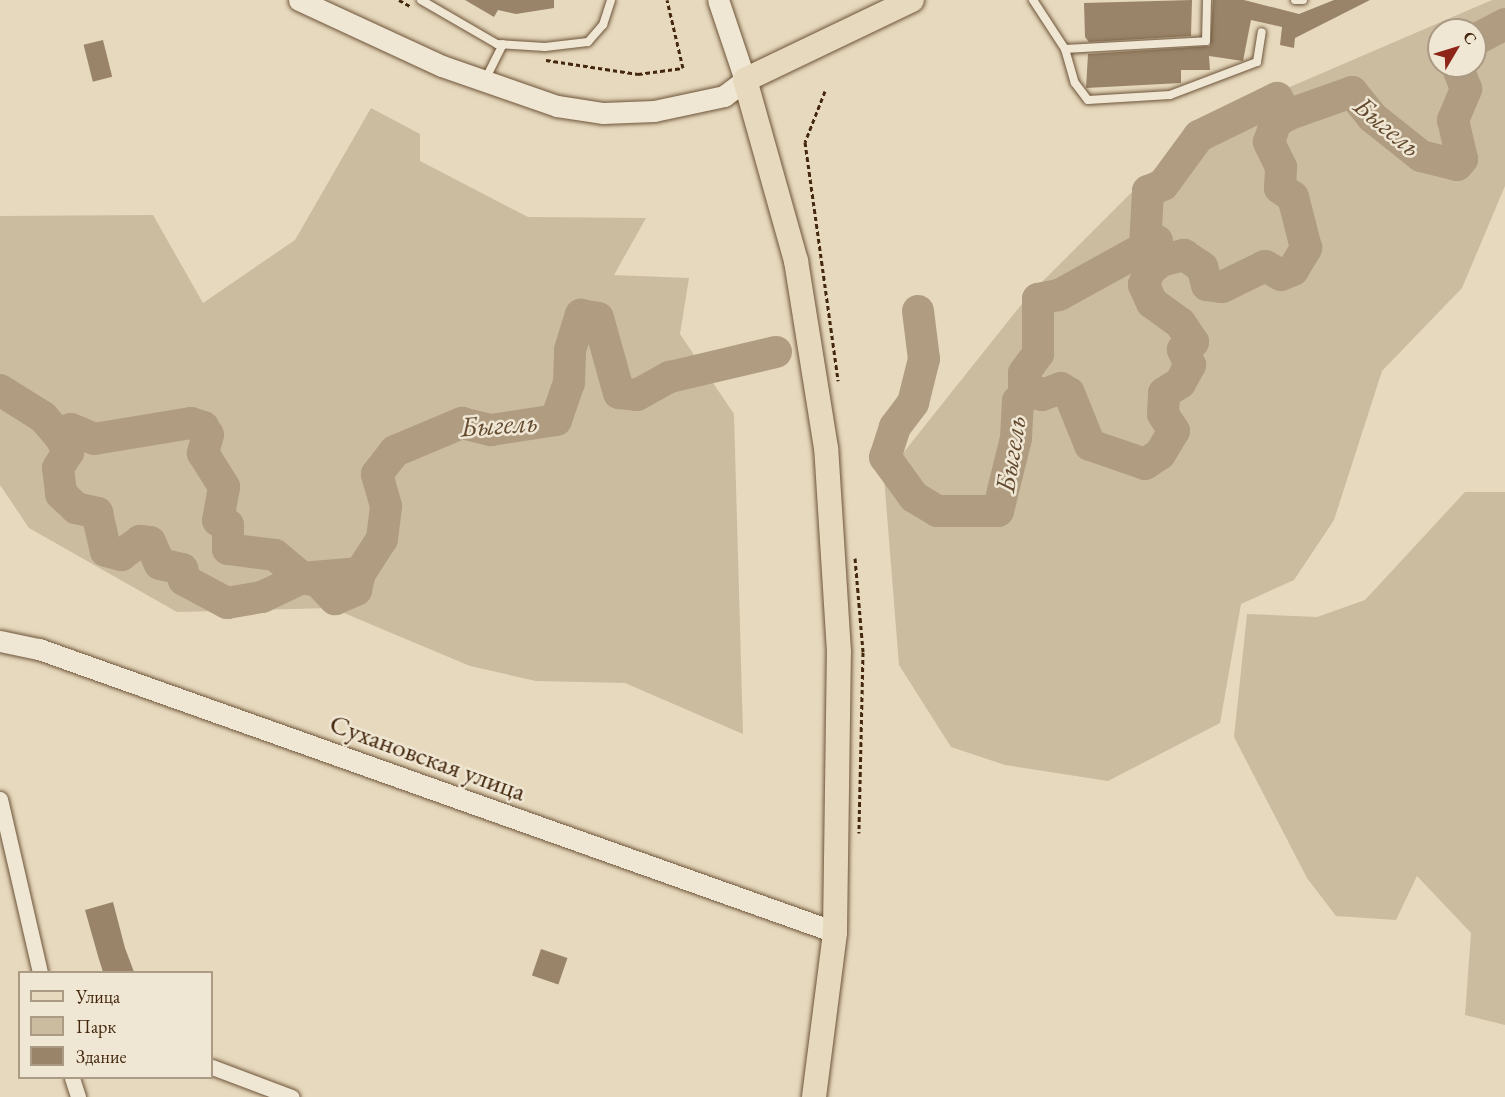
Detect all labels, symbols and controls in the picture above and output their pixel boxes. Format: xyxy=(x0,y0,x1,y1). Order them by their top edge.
north arrow xyxy=(1427,18,1487,78)
text: С xyxy=(1458,27,1482,49)
water label: Быгель xyxy=(1348,88,1428,164)
water label: Быгель xyxy=(459,405,539,443)
water label: Быгель xyxy=(987,413,1033,495)
street label: Сухановская улица xyxy=(326,707,530,807)
legend xyxy=(18,971,213,1079)
text: Улица xyxy=(76,985,120,1008)
text: Парк xyxy=(76,1015,116,1038)
text: Здание xyxy=(76,1045,126,1068)

